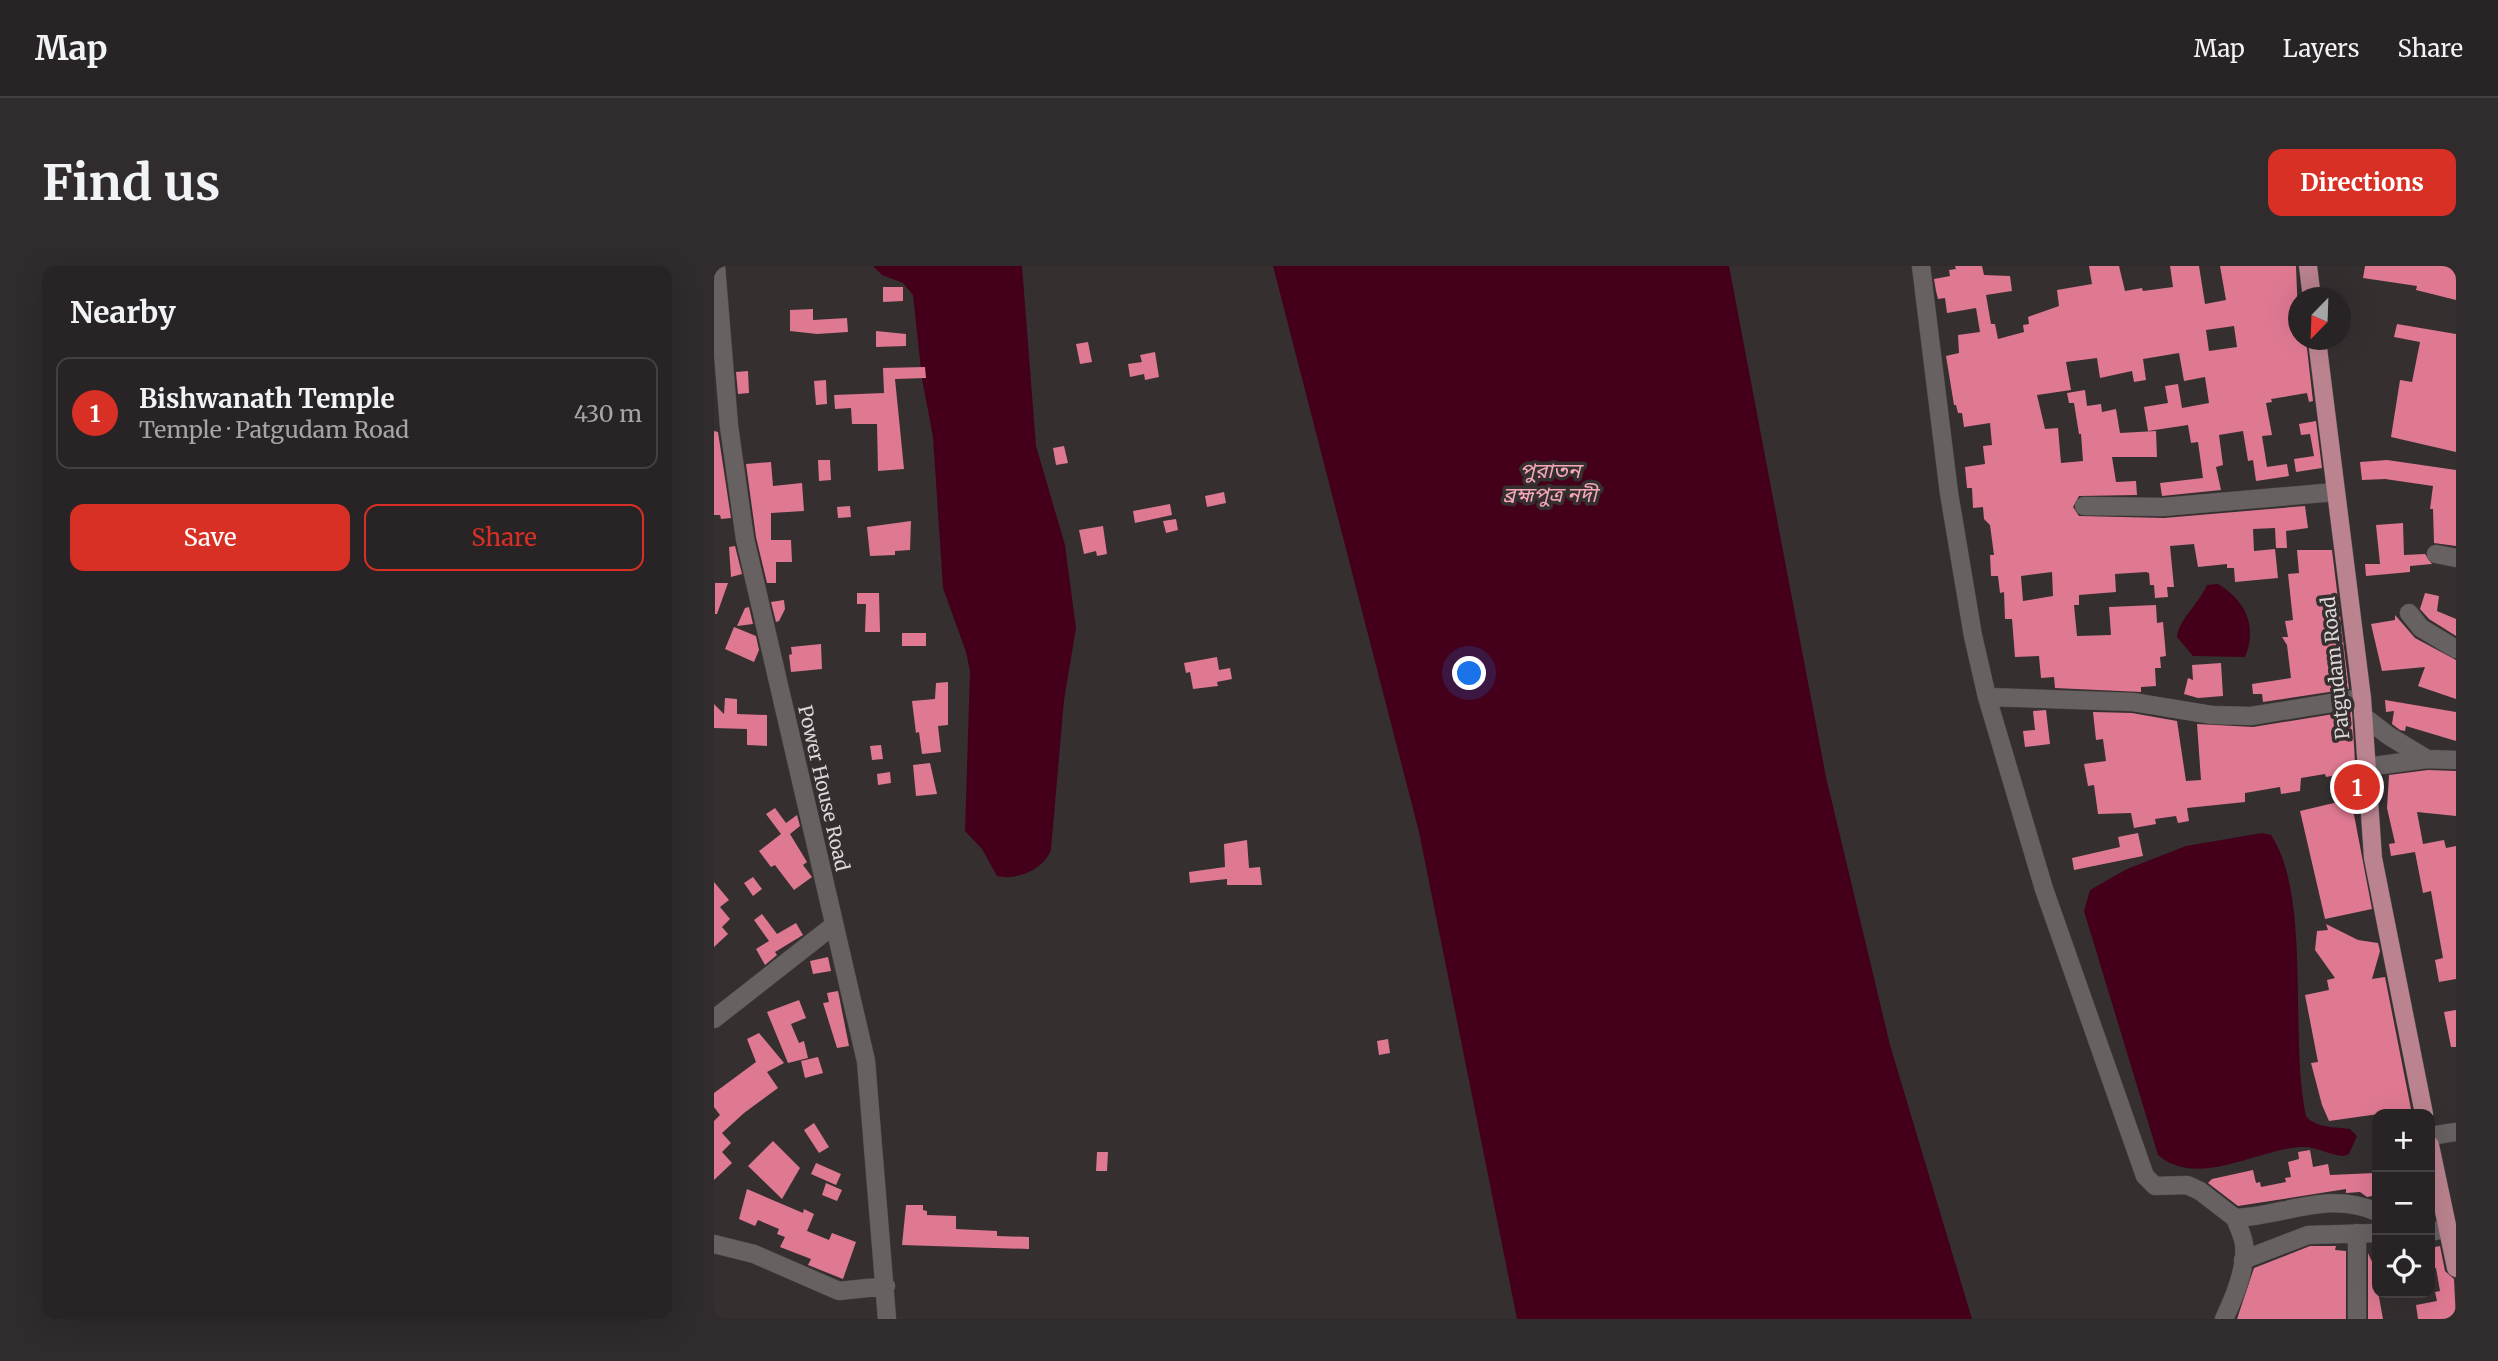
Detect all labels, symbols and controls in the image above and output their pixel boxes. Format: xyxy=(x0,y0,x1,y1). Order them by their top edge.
text: Map xyxy=(35,28,108,69)
text: Map xyxy=(2194,33,2245,64)
text: Layers xyxy=(2283,33,2359,64)
text: Share xyxy=(2397,33,2463,64)
button: Directions xyxy=(2268,149,2456,216)
text: Find us xyxy=(42,152,220,213)
north arrow xyxy=(2288,287,2351,350)
text: Nearby xyxy=(70,293,176,331)
text: Bishwanath Temple xyxy=(139,382,395,415)
text: 1 xyxy=(90,399,100,428)
text: 430 m xyxy=(574,399,642,428)
text: Temple · Patgudam Road xyxy=(139,415,409,444)
water label: পুরাতন ব্রহ্মপুত্র নদী xyxy=(1503,457,1601,508)
button: Save xyxy=(70,504,350,571)
button: Share xyxy=(364,504,644,571)
street label: Patgudam Road xyxy=(2316,595,2354,741)
your location xyxy=(1452,656,1486,690)
street label: Power House Road xyxy=(793,703,855,873)
pin: 1 xyxy=(2334,761,2380,813)
map controls xyxy=(2372,1109,2435,1298)
button: + xyxy=(2372,1109,2435,1172)
button: − xyxy=(2372,1172,2435,1235)
button: locate xyxy=(2372,1235,2435,1298)

